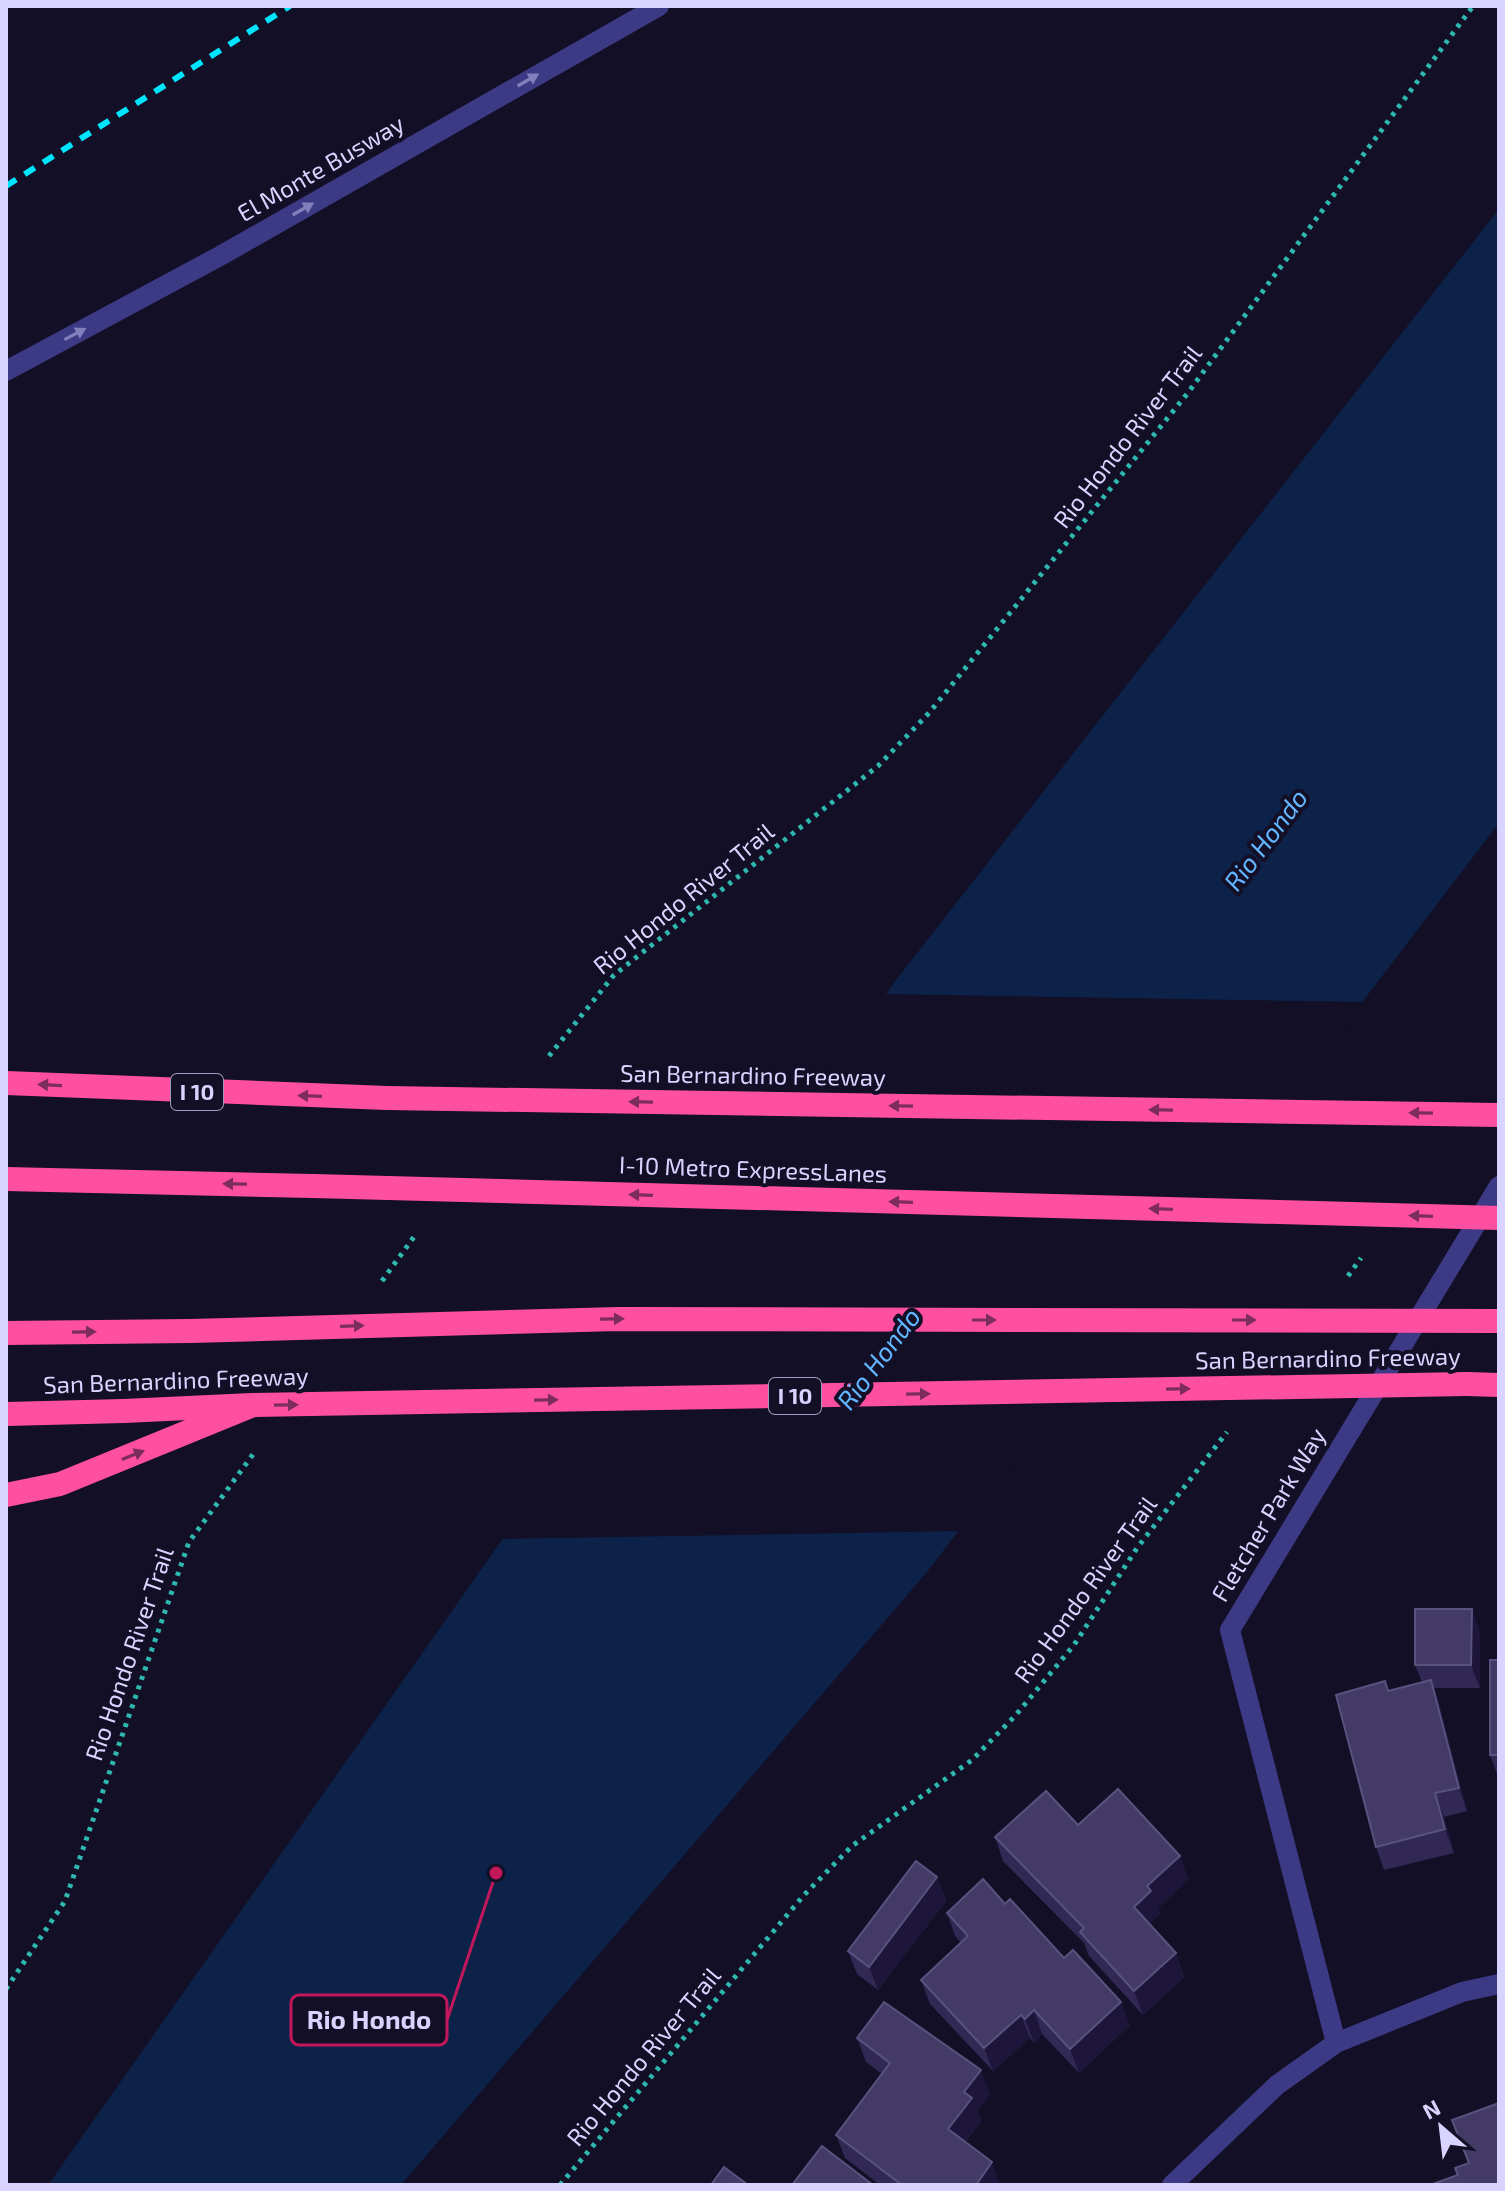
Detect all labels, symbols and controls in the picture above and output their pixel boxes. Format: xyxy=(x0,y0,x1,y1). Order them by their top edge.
one-way arrow xyxy=(517,73,540,87)
street label: El Monte Busway xyxy=(232,108,409,227)
one-way arrow xyxy=(291,202,314,216)
one-way arrow xyxy=(63,328,86,341)
street label: Rio Hondo River Trail xyxy=(1046,339,1207,533)
water label: Rio Hondo xyxy=(1216,782,1313,896)
street label: Rio Hondo River Trail xyxy=(587,816,779,980)
street label: San Bernardino Freeway xyxy=(620,1058,886,1091)
road number: I 10 xyxy=(171,1074,223,1110)
one-way arrow xyxy=(37,1079,62,1092)
one-way arrow xyxy=(297,1090,322,1103)
one-way arrow xyxy=(628,1096,653,1108)
one-way arrow xyxy=(888,1100,913,1112)
one-way arrow xyxy=(1148,1104,1173,1116)
one-way arrow xyxy=(1408,1107,1433,1120)
street label: I-10 Metro ExpressLanes xyxy=(619,1149,888,1188)
one-way arrow xyxy=(222,1178,247,1191)
one-way arrow xyxy=(628,1189,653,1201)
one-way arrow xyxy=(888,1195,913,1208)
one-way arrow xyxy=(1148,1202,1173,1215)
one-way arrow xyxy=(1408,1209,1433,1222)
water label: Rio Hondo xyxy=(829,1301,926,1415)
one-way arrow xyxy=(600,1313,625,1325)
one-way arrow xyxy=(972,1314,997,1326)
one-way arrow xyxy=(1232,1314,1257,1326)
one-way arrow xyxy=(340,1320,365,1333)
one-way arrow xyxy=(72,1326,97,1338)
street label: San Bernardino Freeway xyxy=(1195,1341,1461,1374)
street label: San Bernardino Freeway xyxy=(43,1360,310,1399)
road number: I 10 xyxy=(769,1378,821,1414)
one-way arrow xyxy=(1166,1383,1191,1395)
one-way arrow xyxy=(906,1387,931,1400)
one-way arrow xyxy=(534,1394,559,1406)
one-way arrow xyxy=(274,1399,299,1411)
street label: Fletcher Park Way xyxy=(1204,1422,1331,1606)
one-way arrow xyxy=(121,1448,145,1461)
street label: Rio Hondo River Trail xyxy=(1007,1490,1162,1688)
street label: Rio Hondo River Trail xyxy=(78,1543,179,1764)
street label: Rio Hondo River Trail xyxy=(560,1961,726,2151)
callout: Rio Hondo xyxy=(291,1995,447,2045)
text: Rio Hondo xyxy=(307,2003,431,2034)
north arrow xyxy=(1401,2087,1481,2167)
text: N xyxy=(1418,2093,1444,2124)

